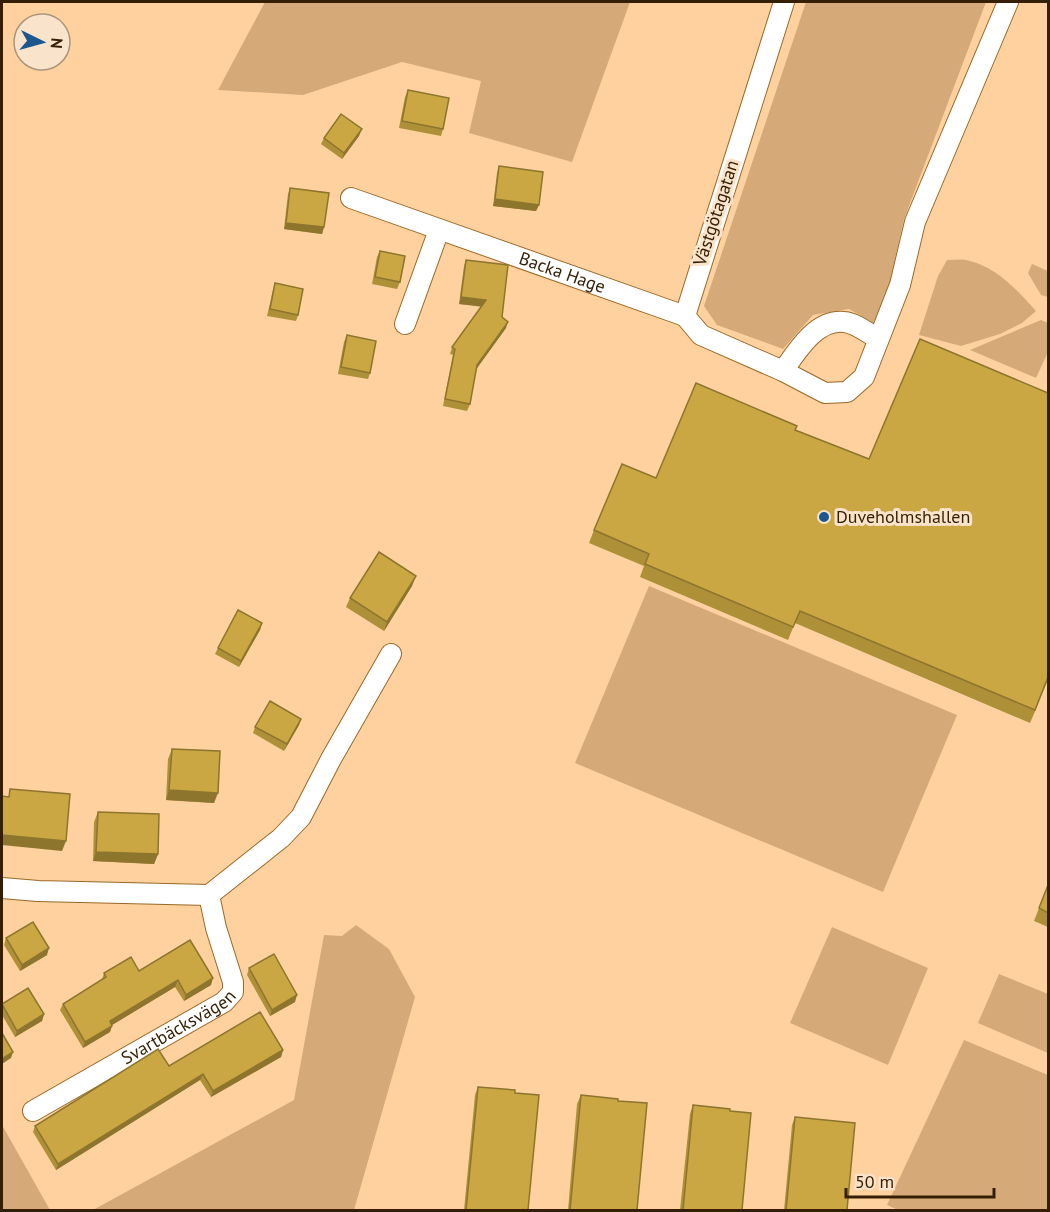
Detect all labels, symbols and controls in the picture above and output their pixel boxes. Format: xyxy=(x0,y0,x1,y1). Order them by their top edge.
north arrow xyxy=(12,12,72,72)
text: N xyxy=(47,37,67,49)
street label: Västgötagatan xyxy=(687,157,743,269)
street label: Backa Hage xyxy=(516,246,609,298)
place label: Duveholmshallen xyxy=(836,505,970,528)
marker: Duveholmshallen xyxy=(817,510,831,524)
street label: Svartbäcksvägen xyxy=(117,985,241,1069)
scale bar xyxy=(846,1161,994,1199)
text: 50 m xyxy=(855,1170,894,1193)

